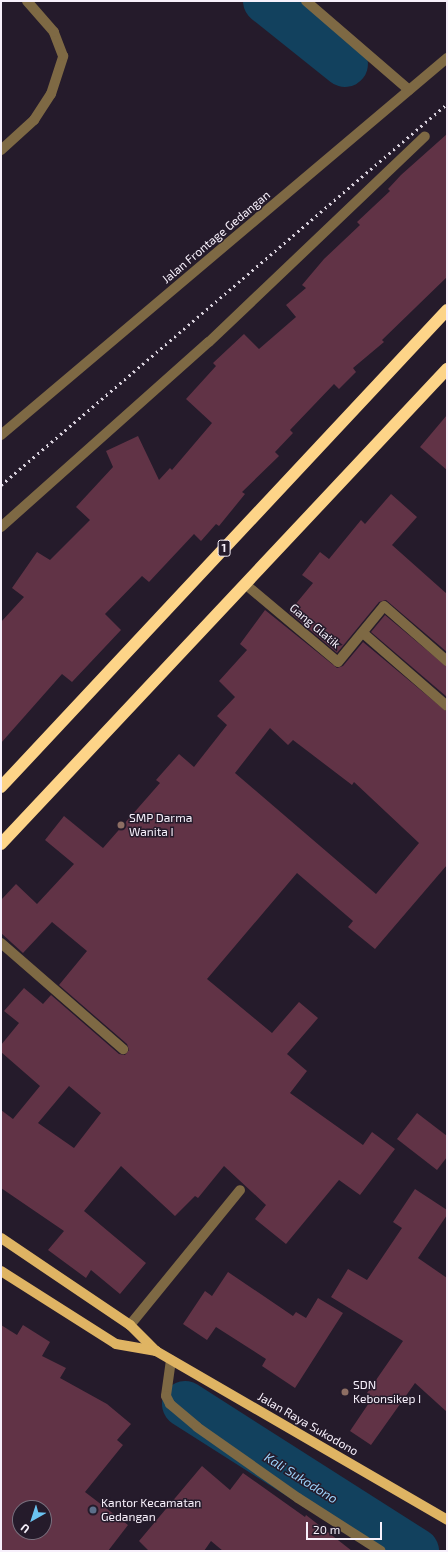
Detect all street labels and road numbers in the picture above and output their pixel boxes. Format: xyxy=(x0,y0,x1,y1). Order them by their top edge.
street label: Jalan Frontage Gedangan xyxy=(159,188,273,286)
road number: 1 xyxy=(217,539,231,557)
street label: Gang Glatik xyxy=(287,601,343,651)
street label: Jalan Raya Sukodono xyxy=(255,1389,361,1459)

